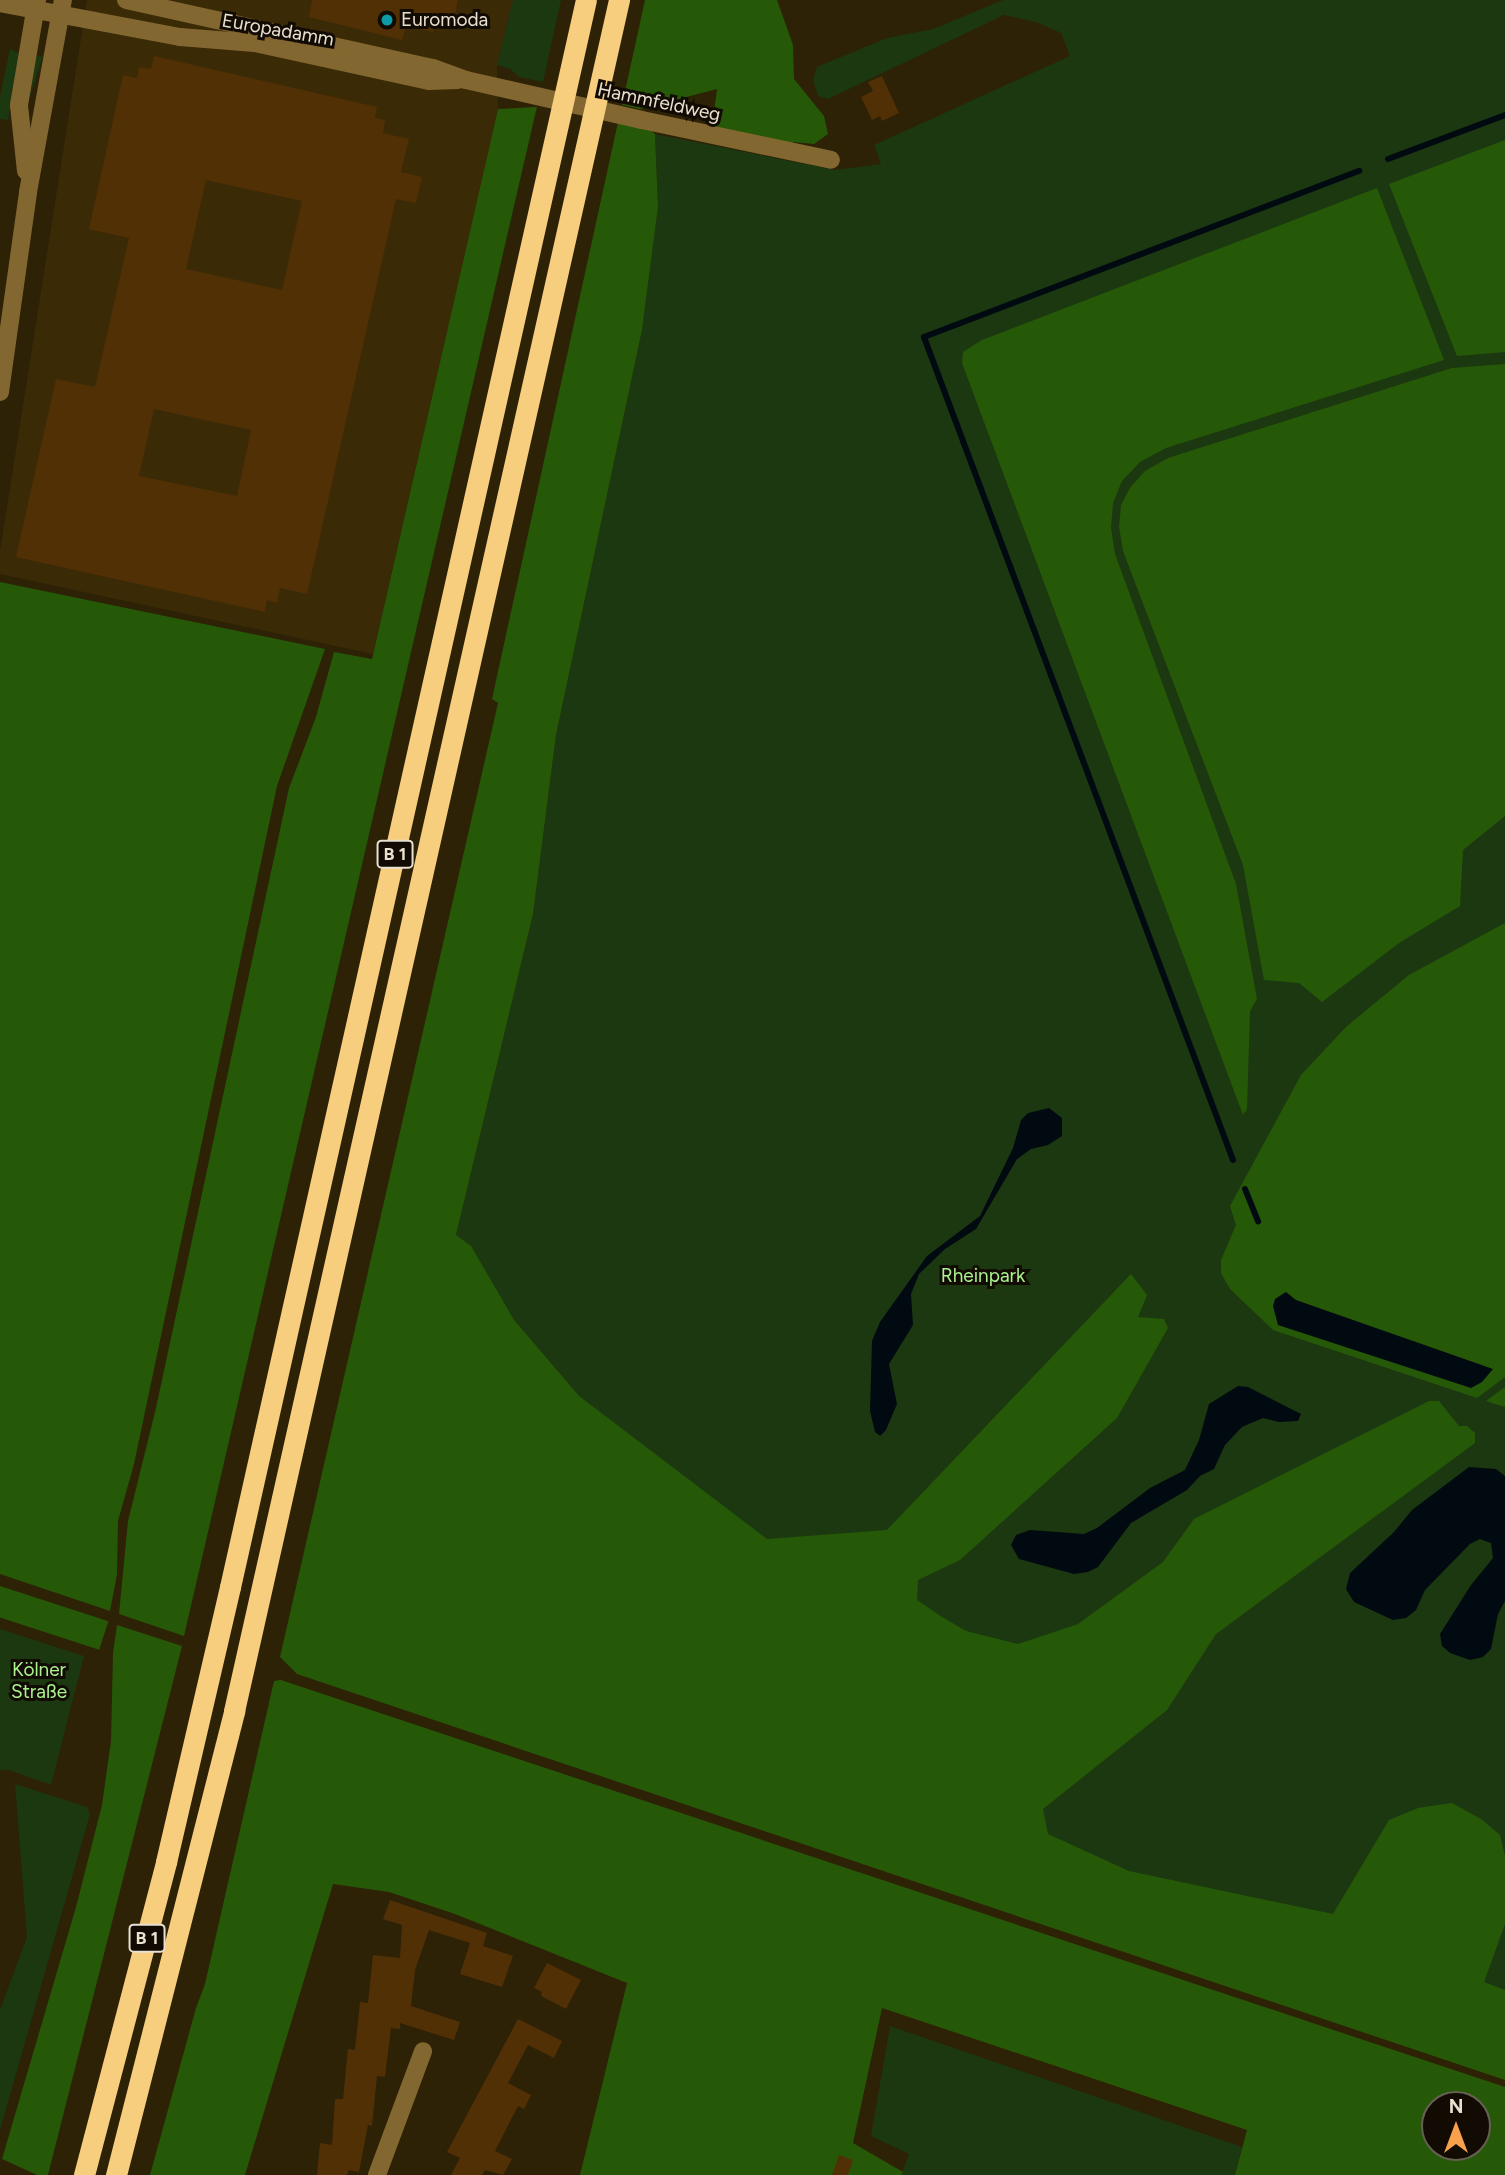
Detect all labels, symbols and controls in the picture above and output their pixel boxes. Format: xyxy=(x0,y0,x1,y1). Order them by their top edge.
street label: Europadamm xyxy=(220,9,336,51)
place label: Euromoda xyxy=(401,9,488,31)
marker: Euromoda xyxy=(379,12,395,28)
street label: Hammfeldweg xyxy=(595,78,723,126)
road number: B 1 xyxy=(376,840,414,868)
park label: Rheinpark xyxy=(941,1265,1025,1287)
park label: Kölner Straße xyxy=(11,1659,67,1703)
road number: B 1 xyxy=(128,1924,166,1952)
north arrow xyxy=(1421,2091,1491,2161)
text: N xyxy=(1449,2095,1463,2118)

